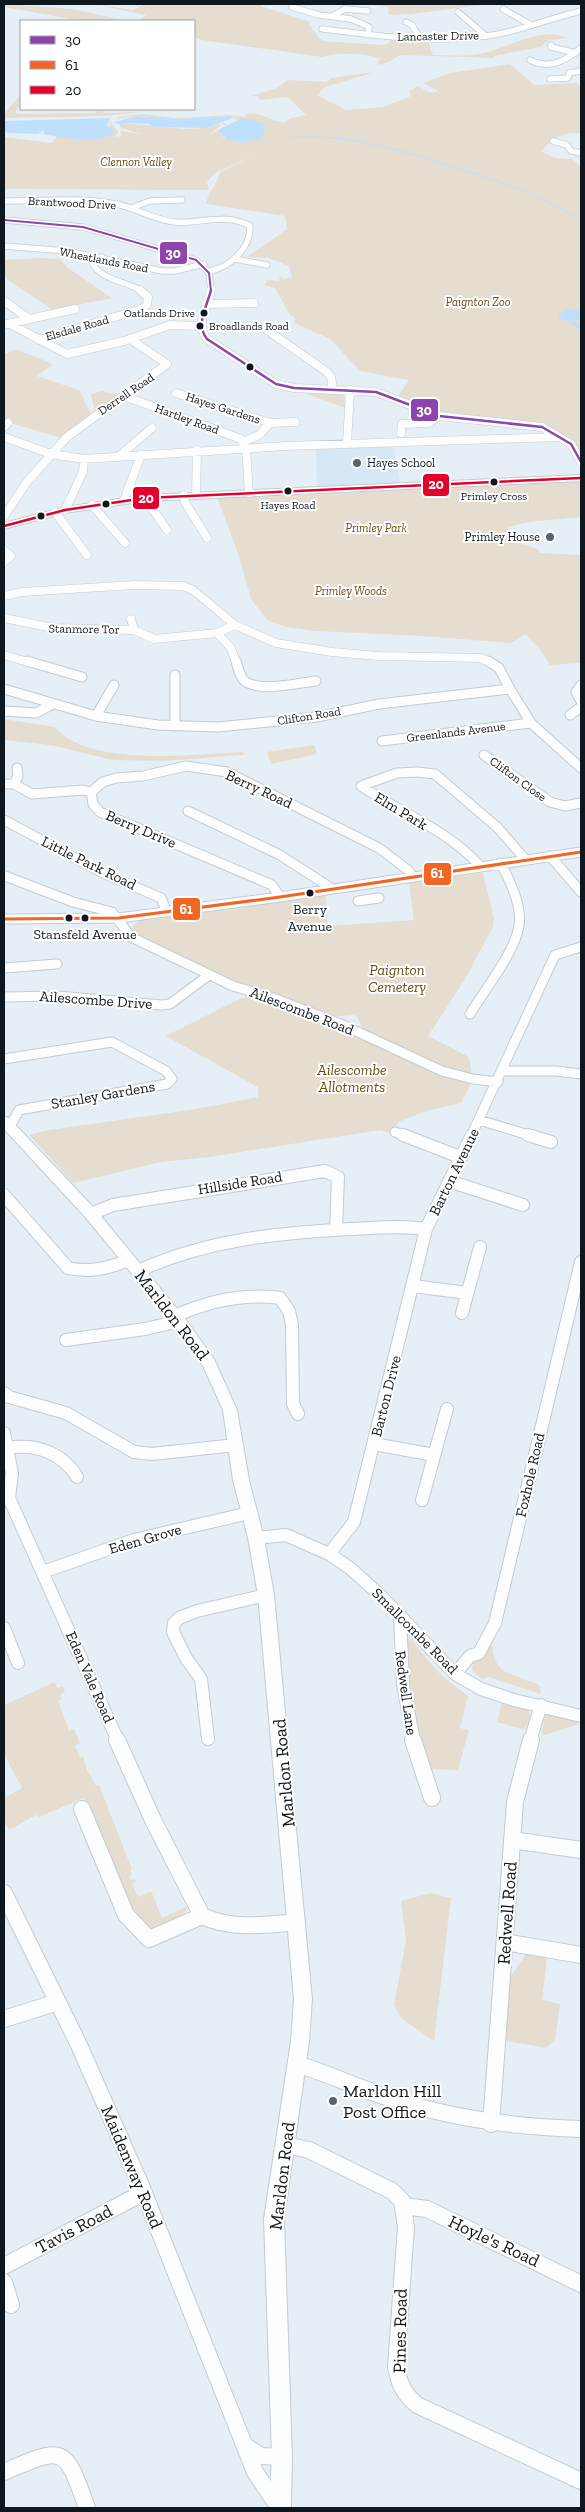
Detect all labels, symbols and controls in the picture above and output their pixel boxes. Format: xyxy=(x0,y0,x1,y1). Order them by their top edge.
legend xyxy=(20,20,195,110)
street label: Lancaster Drive xyxy=(397,28,479,44)
text: 30 xyxy=(65,31,81,49)
text: 61 xyxy=(65,56,79,74)
text: 20 xyxy=(65,81,81,99)
park label: Clennon Valley xyxy=(100,155,172,169)
street label: Brantwood Drive xyxy=(28,194,117,212)
line badge: 30 xyxy=(159,241,188,265)
street label: Wheatlands Road xyxy=(58,245,150,276)
text: 30 xyxy=(165,245,181,262)
park label: Paignton Zoo xyxy=(445,295,511,309)
place label: Oatlands Drive xyxy=(124,307,195,320)
marker: Oatlands Drive xyxy=(199,308,209,318)
street label: Elsdale Road xyxy=(44,312,111,344)
place label: Broadlands Road xyxy=(209,320,289,333)
marker: Broadlands Road xyxy=(195,321,205,331)
unlabelled marker xyxy=(245,362,255,372)
street label: Derrell Road xyxy=(95,370,157,418)
street label: Hayes Gardens xyxy=(184,389,262,427)
line badge: 30 xyxy=(410,398,439,422)
street label: Hartley Road xyxy=(153,401,221,437)
text: 30 xyxy=(416,402,432,419)
place label: Hayes School xyxy=(367,456,435,470)
marker: Hayes School xyxy=(351,457,363,469)
line badge: 20 xyxy=(422,473,450,497)
text: 20 xyxy=(428,476,444,493)
marker: Primley Cross xyxy=(489,477,499,487)
line badge: 20 xyxy=(132,486,160,510)
marker: Hayes Road xyxy=(283,486,293,496)
text: 20 xyxy=(138,490,154,507)
place label: Primley Cross xyxy=(461,490,527,503)
unlabelled marker xyxy=(101,499,111,509)
place label: Hayes Road xyxy=(261,499,315,512)
unlabelled marker xyxy=(36,511,46,521)
park label: Primley Park xyxy=(345,521,407,535)
place label: Primley House xyxy=(465,530,540,544)
marker: Primley House xyxy=(544,531,556,543)
park label: Primley Woods xyxy=(315,584,387,598)
street label: Stanmore Tor xyxy=(48,621,120,637)
street label: Clifton Road xyxy=(276,704,342,728)
street label: Greenlands Avenue xyxy=(406,719,507,745)
street label: Clifton Close xyxy=(487,754,549,804)
street label: Berry Road xyxy=(223,766,296,813)
street label: Elm Park xyxy=(371,788,431,834)
street label: Berry Drive xyxy=(103,806,179,852)
street label: Little Park Road xyxy=(39,832,140,894)
line badge: 61 xyxy=(423,862,452,886)
text: 61 xyxy=(430,865,444,882)
marker: Berry Avenue xyxy=(305,888,315,898)
line badge: 61 xyxy=(172,897,201,921)
text: 61 xyxy=(179,901,193,918)
place label: Berry Avenue xyxy=(288,901,333,935)
unlabelled marker xyxy=(64,913,74,923)
marker: Stansfeld Avenue xyxy=(80,913,90,923)
place label: Stansfeld Avenue xyxy=(33,926,137,943)
park label: Paignton Cemetery xyxy=(368,961,426,996)
street label: Ailescombe Road xyxy=(248,983,357,1039)
street label: Ailescombe Drive xyxy=(39,987,153,1013)
park label: Ailescombe Allotments xyxy=(316,1061,387,1096)
street label: Stanley Gardens xyxy=(50,1077,156,1113)
street label: Barton Avenue xyxy=(425,1125,483,1219)
street label: Hillside Road xyxy=(197,1167,284,1199)
street label: Marldon Road xyxy=(130,1265,214,1365)
street label: Barton Drive xyxy=(367,1353,405,1439)
street label: Foxhole Road xyxy=(512,1430,549,1519)
street label: Eden Grove xyxy=(107,1520,183,1558)
street label: Smallcombe Road xyxy=(368,1584,462,1678)
street label: Eden Vale Road xyxy=(62,1628,119,1726)
street label: Redwell Lane xyxy=(391,1650,421,1736)
street label: Marldon Road xyxy=(268,1718,300,1828)
street label: Redwell Road xyxy=(492,1860,522,1965)
place label: Marldon Hill Post Office xyxy=(343,2080,442,2123)
marker: Marldon Hill Post Office xyxy=(327,2095,339,2107)
street label: Maidenway Road xyxy=(96,2102,168,2232)
street label: Marldon Road xyxy=(264,2121,300,2231)
street label: Tavis Road xyxy=(32,2200,116,2258)
street label: Hoyle's Road xyxy=(445,2210,543,2272)
street label: Pines Road xyxy=(388,2288,412,2374)

